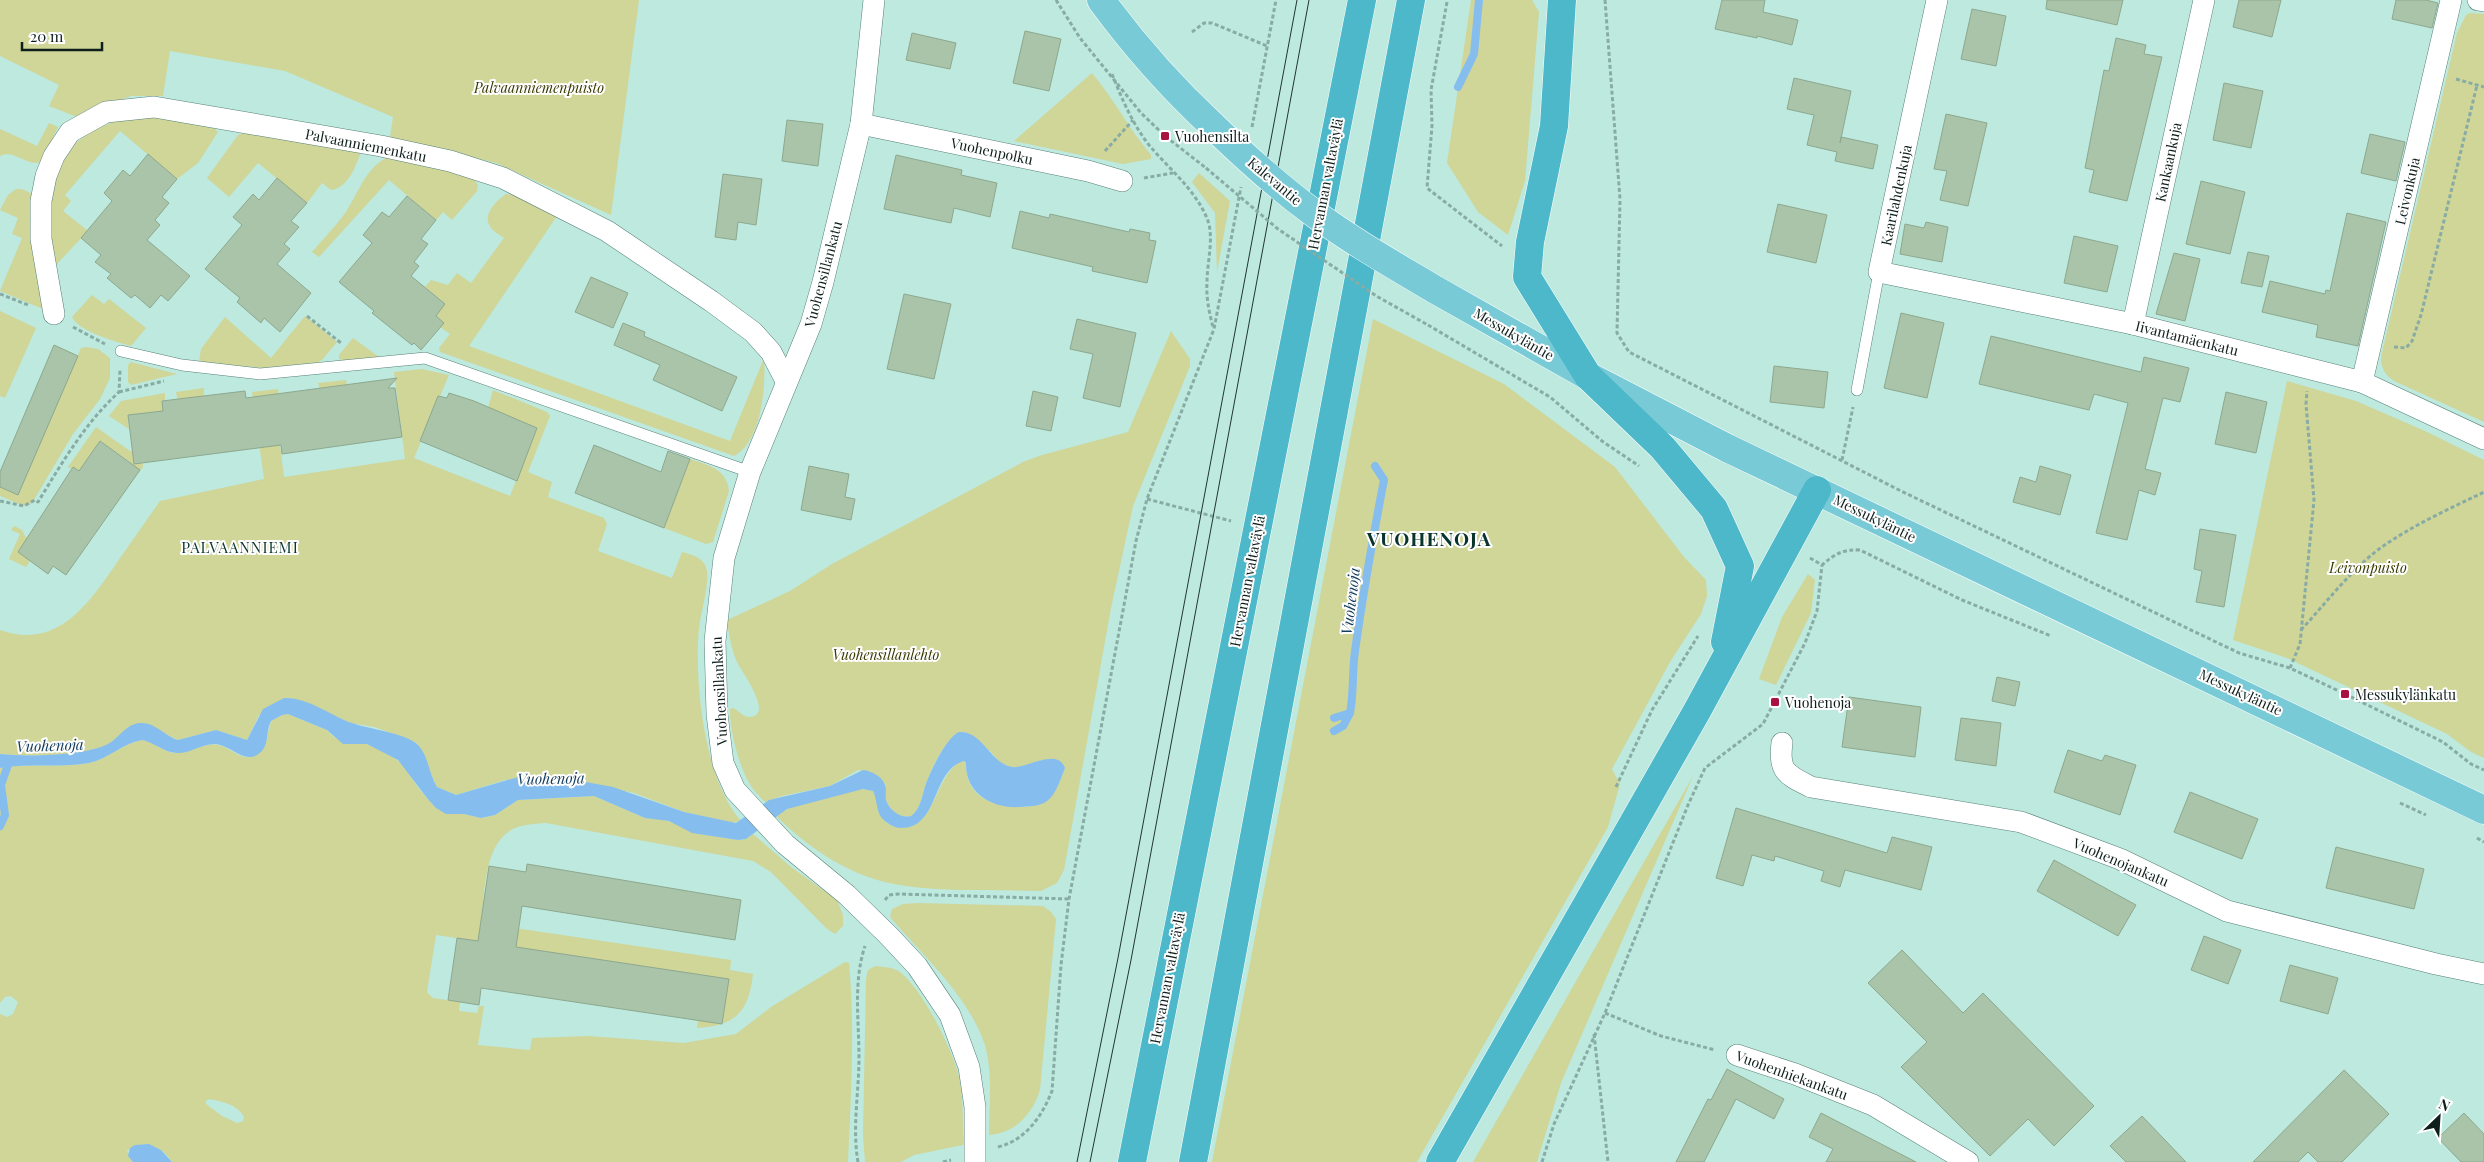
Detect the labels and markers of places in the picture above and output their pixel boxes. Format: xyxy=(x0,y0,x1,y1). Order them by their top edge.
place label: Vuohensilta xyxy=(1174,127,1249,146)
marker: Vuohensilta xyxy=(1159,130,1171,142)
place label: Messukylänkatu xyxy=(2355,685,2456,704)
marker: Messukylänkatu xyxy=(2339,688,2351,700)
place label: Vuohenoja xyxy=(1784,693,1851,712)
marker: Vuohenoja xyxy=(1769,696,1781,708)

